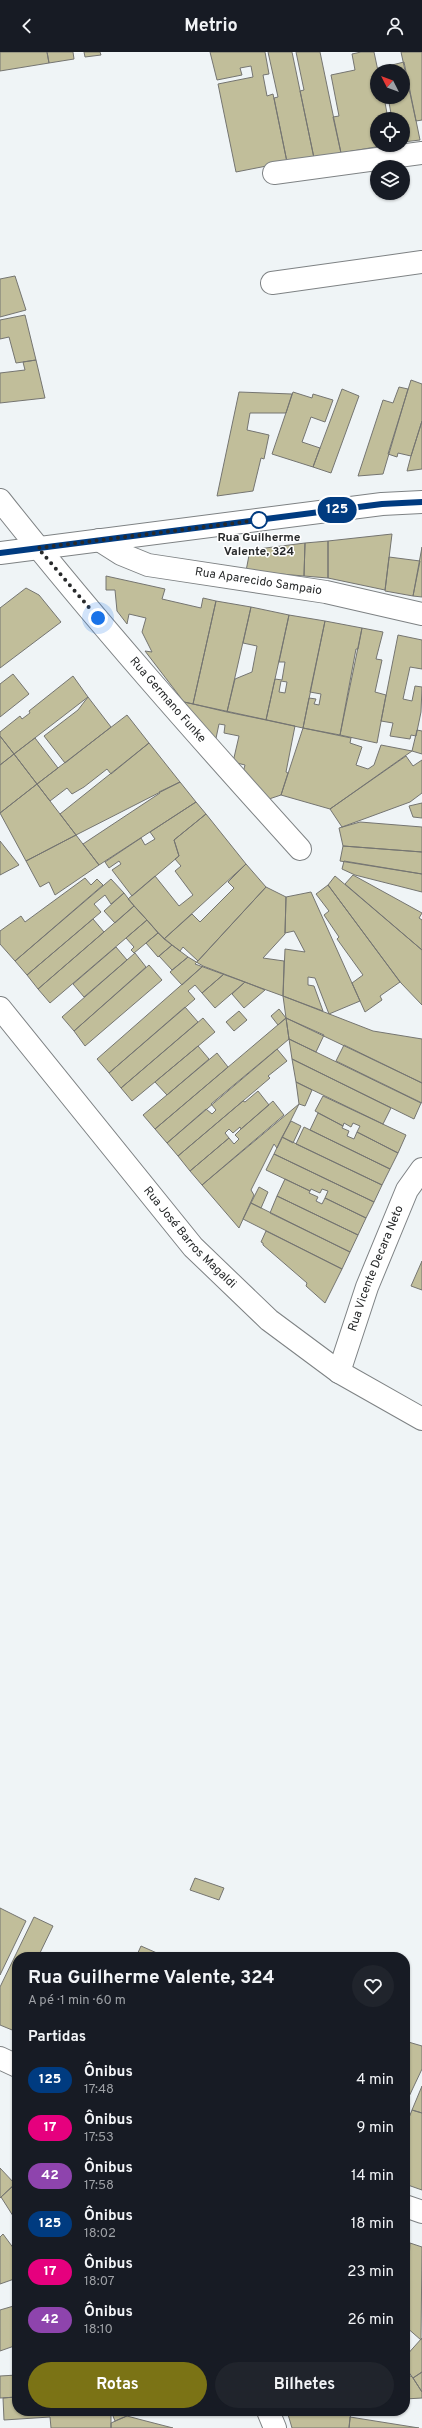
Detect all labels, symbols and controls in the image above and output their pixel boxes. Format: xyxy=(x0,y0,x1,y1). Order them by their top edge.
icon: back xyxy=(16,15,38,37)
text: Metrio xyxy=(184,15,238,38)
icon: person xyxy=(384,15,406,37)
north arrow xyxy=(370,64,410,104)
map controls xyxy=(370,64,410,200)
button: locate xyxy=(370,112,410,152)
button: layers xyxy=(370,160,410,200)
line badge: 125 xyxy=(314,497,360,523)
text: 125 xyxy=(326,501,348,518)
marker: Rua Guilherme Valente, 324 xyxy=(250,511,268,529)
place label: Rua Guilherme Valente, 324 xyxy=(217,530,301,560)
street label: Rua Aparecido Sampaio xyxy=(194,564,323,599)
your location xyxy=(88,608,108,628)
street label: Rua Germano Funke xyxy=(126,654,209,746)
street label: Rua José Barros Magaldi xyxy=(139,1183,240,1292)
street label: Rua Vicente Decara Neto xyxy=(345,1203,408,1334)
button: heart xyxy=(352,1965,394,2007)
text: Rua Guilherme Valente, 324 xyxy=(28,1966,275,1990)
text: A pé · 1 min · 60 m xyxy=(28,1993,126,2009)
text: Partidas xyxy=(28,2028,86,2047)
text: Ônibus xyxy=(84,2063,133,2082)
text: 125 xyxy=(39,2071,61,2088)
text: 4 min xyxy=(356,2071,394,2090)
text: 17:48 xyxy=(84,2082,114,2098)
text: Ônibus xyxy=(84,2111,133,2130)
text: 17 xyxy=(43,2119,57,2136)
text: 9 min xyxy=(357,2119,394,2138)
text: 17:53 xyxy=(84,2130,114,2146)
text: Ônibus xyxy=(84,2159,133,2178)
text: 42 xyxy=(41,2167,59,2184)
text: 14 min xyxy=(351,2167,394,2186)
text: 17:58 xyxy=(84,2178,114,2194)
text: Ônibus xyxy=(84,2207,133,2226)
text: 125 xyxy=(39,2215,61,2232)
text: 18 min xyxy=(351,2215,394,2234)
text: 18:02 xyxy=(84,2226,116,2242)
text: Ônibus xyxy=(84,2255,133,2274)
text: 17 xyxy=(43,2263,57,2280)
text: 23 min xyxy=(347,2263,394,2282)
text: 18:07 xyxy=(84,2274,114,2290)
text: Ônibus xyxy=(84,2303,133,2322)
text: 42 xyxy=(41,2311,59,2328)
text: 26 min xyxy=(347,2311,394,2330)
text: 18:10 xyxy=(84,2322,113,2338)
button: Rotas xyxy=(28,2362,207,2408)
button: Bilhetes xyxy=(215,2362,394,2408)

